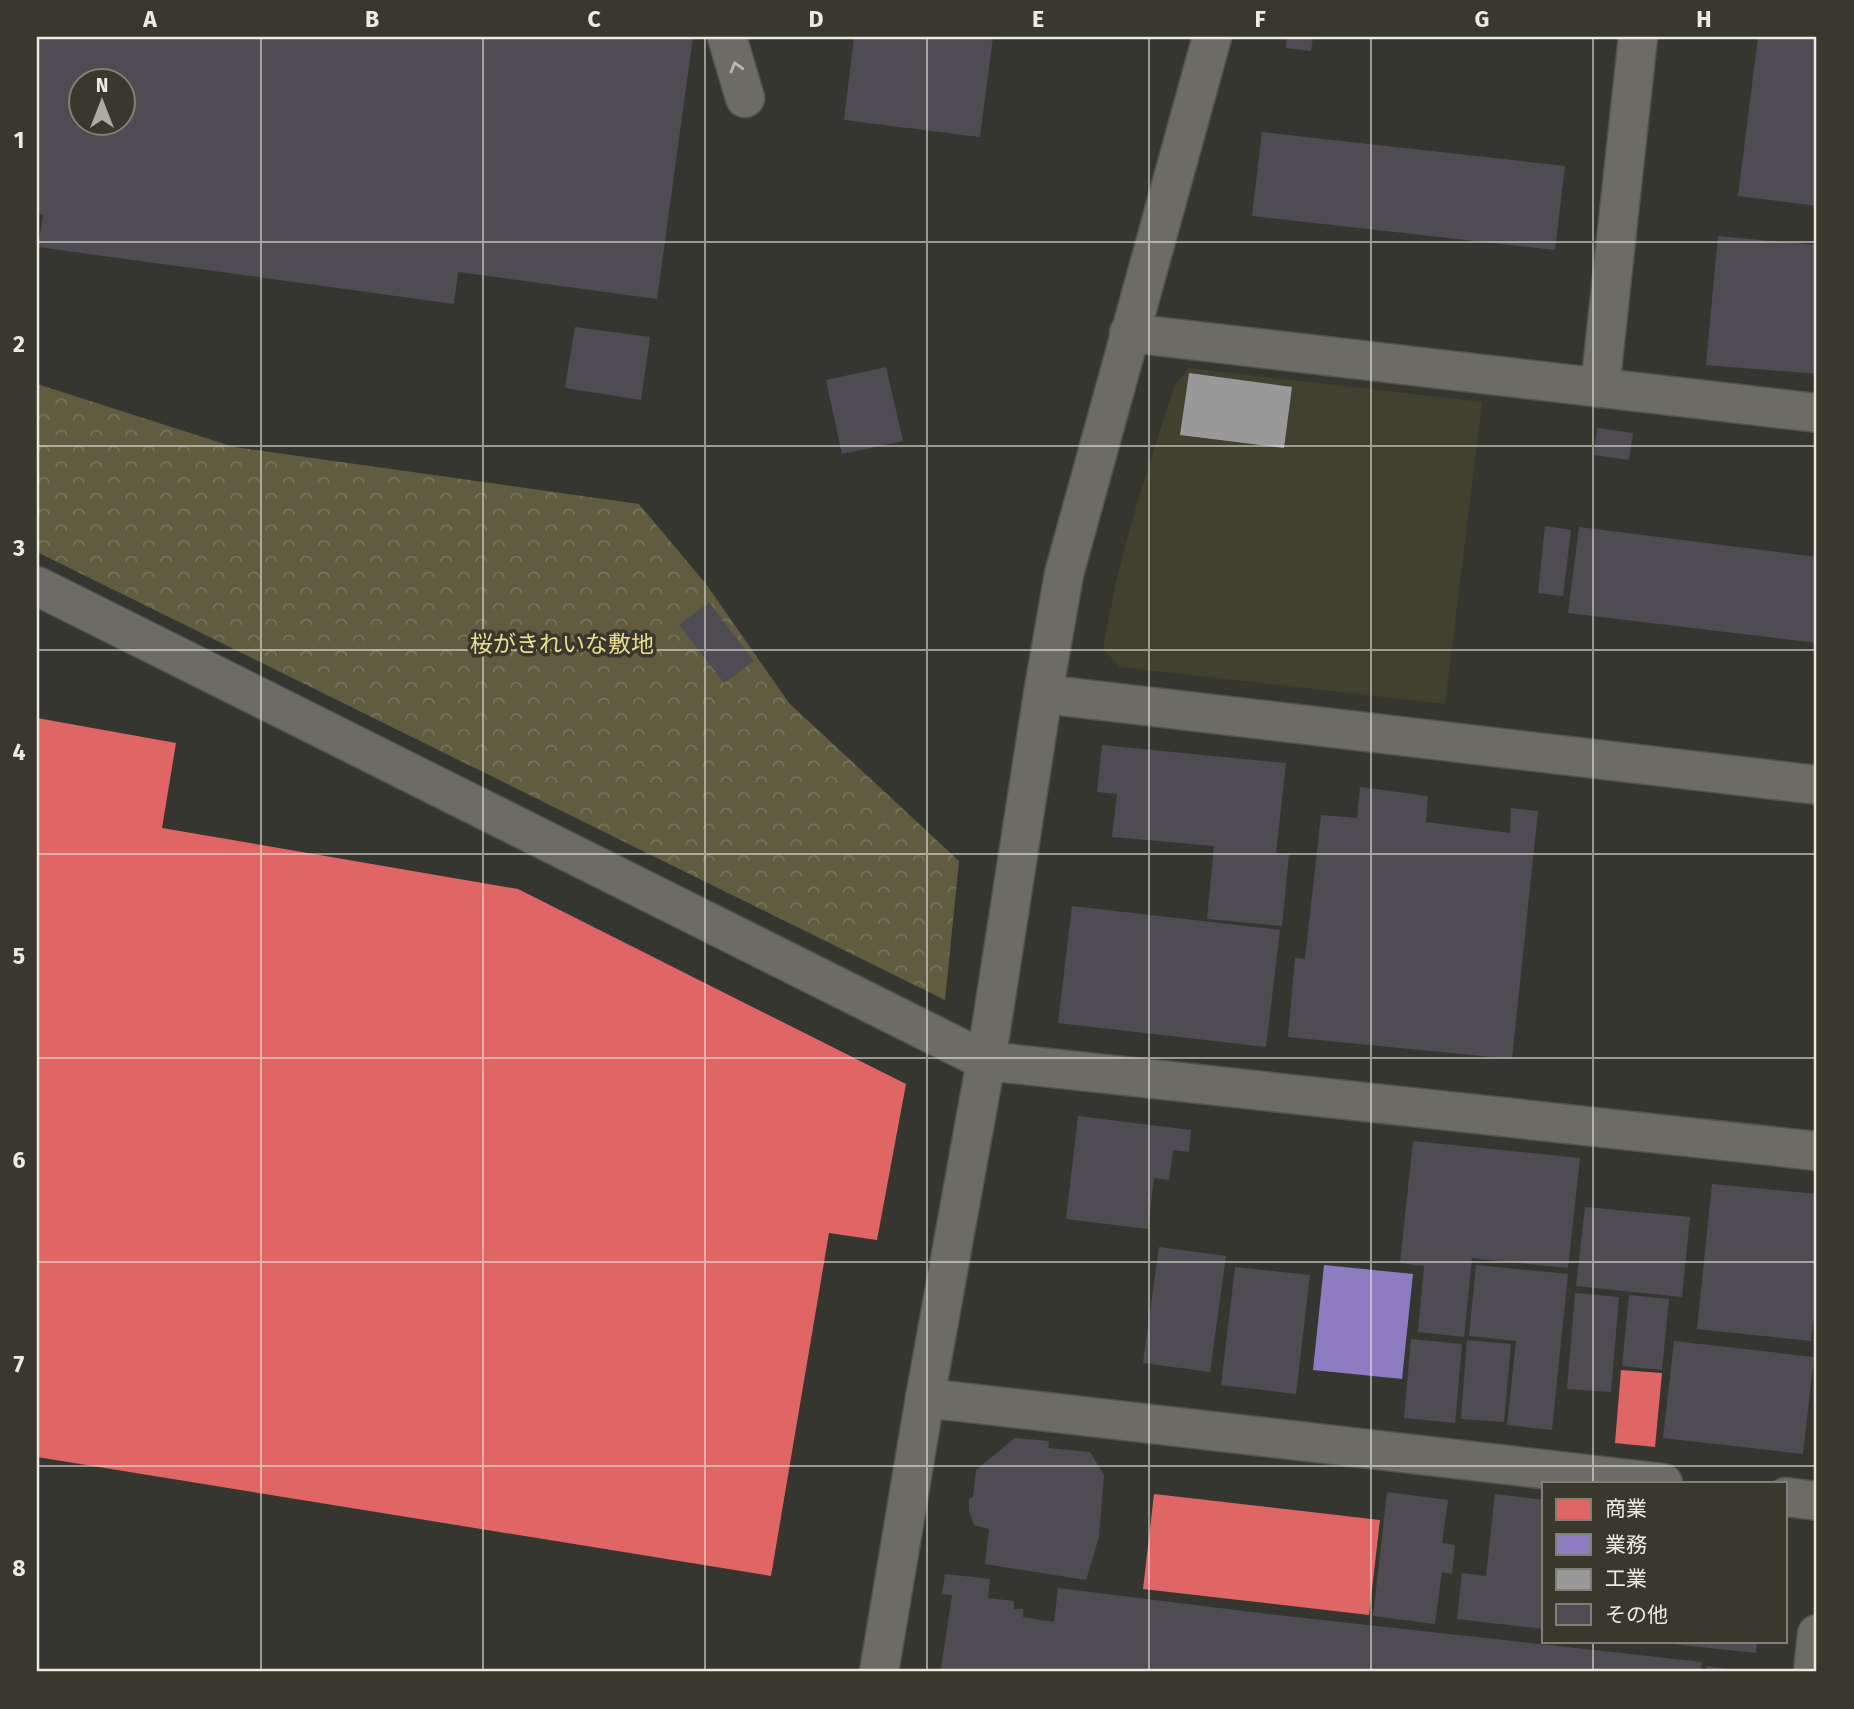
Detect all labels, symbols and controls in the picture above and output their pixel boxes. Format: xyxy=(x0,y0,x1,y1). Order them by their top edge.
text: A xyxy=(142,5,157,33)
text: B xyxy=(365,5,379,33)
text: C xyxy=(587,5,601,33)
text: D xyxy=(809,5,824,33)
text: E xyxy=(1032,5,1044,33)
text: F xyxy=(1254,5,1266,33)
text: G xyxy=(1475,5,1489,33)
text: H xyxy=(1696,5,1712,33)
one-way arrow xyxy=(730,62,744,74)
north arrow xyxy=(66,66,136,136)
text: N xyxy=(96,74,108,97)
text: 1 xyxy=(14,126,24,154)
text: 2 xyxy=(13,330,25,358)
text: 3 xyxy=(12,534,25,562)
park label: 桜がきれいな敷地 xyxy=(470,630,654,658)
text: 4 xyxy=(13,738,26,766)
text: 5 xyxy=(13,942,25,970)
text: 6 xyxy=(13,1146,26,1174)
text: 7 xyxy=(14,1350,25,1378)
legend xyxy=(1542,1482,1787,1642)
text: 商業 xyxy=(1605,1496,1647,1522)
text: 業務 xyxy=(1605,1532,1647,1558)
text: 8 xyxy=(12,1554,26,1582)
text: 工業 xyxy=(1605,1566,1647,1592)
text: その他 xyxy=(1605,1602,1668,1628)

